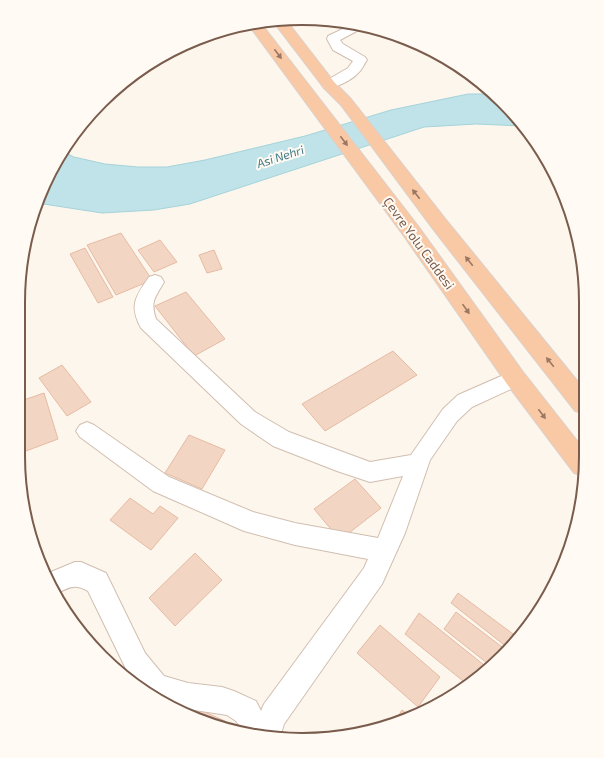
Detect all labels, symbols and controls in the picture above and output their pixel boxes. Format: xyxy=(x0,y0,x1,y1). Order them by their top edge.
one-way arrow xyxy=(274,49,282,59)
one-way arrow xyxy=(340,136,348,147)
water label: Asi Nehri xyxy=(254,142,305,170)
one-way arrow xyxy=(412,189,421,200)
street label: Çevre Yolu Caddesi xyxy=(379,194,458,293)
one-way arrow xyxy=(464,255,473,266)
one-way arrow xyxy=(462,303,470,314)
one-way arrow xyxy=(545,357,554,368)
one-way arrow xyxy=(538,408,546,419)

